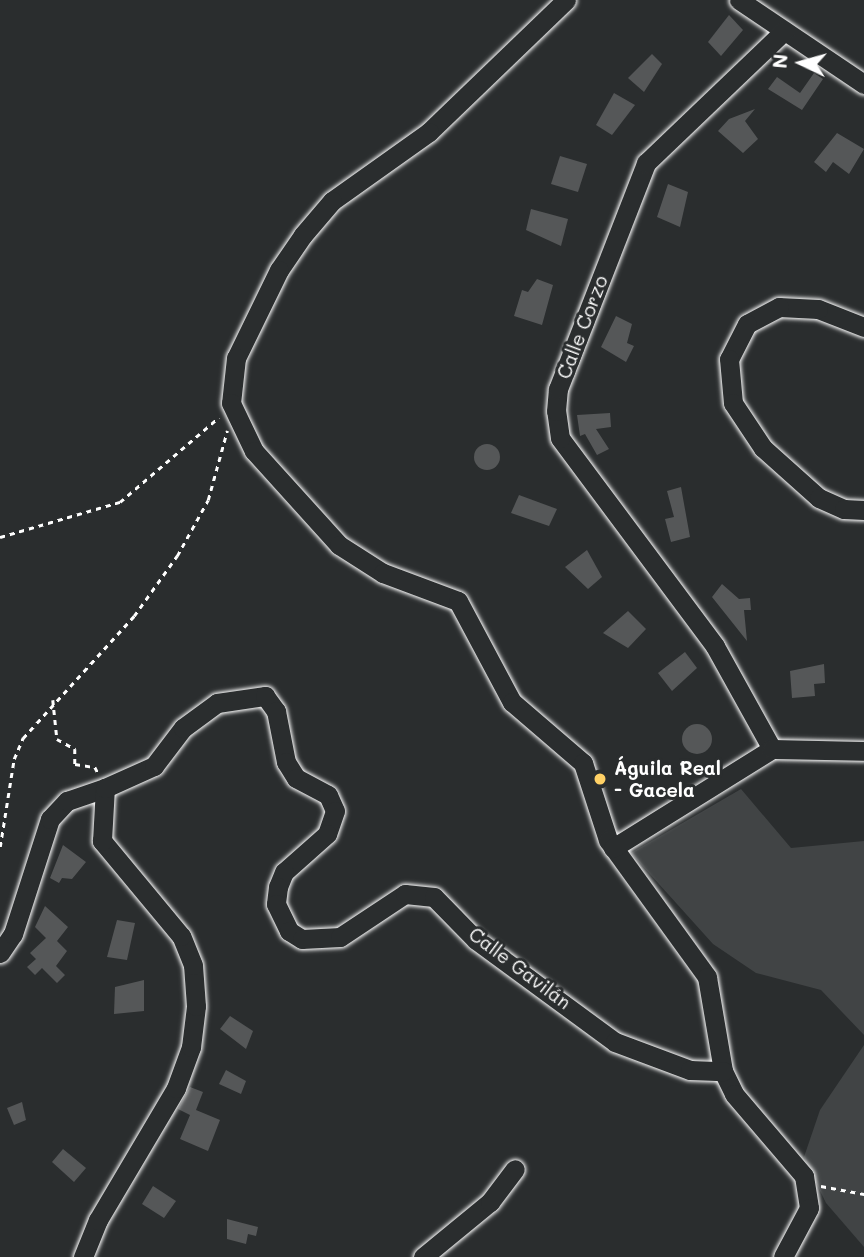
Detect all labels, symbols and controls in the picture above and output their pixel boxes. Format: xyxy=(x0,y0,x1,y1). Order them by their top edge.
north arrow xyxy=(766,28,836,98)
text: N xyxy=(767,53,793,69)
street label: Calle Corzo xyxy=(552,272,612,382)
place label: Águila Real - Gacela xyxy=(614,757,721,801)
marker: Águila Real - Gacela xyxy=(592,771,608,787)
street label: Calle Gavilán xyxy=(465,922,575,1014)

